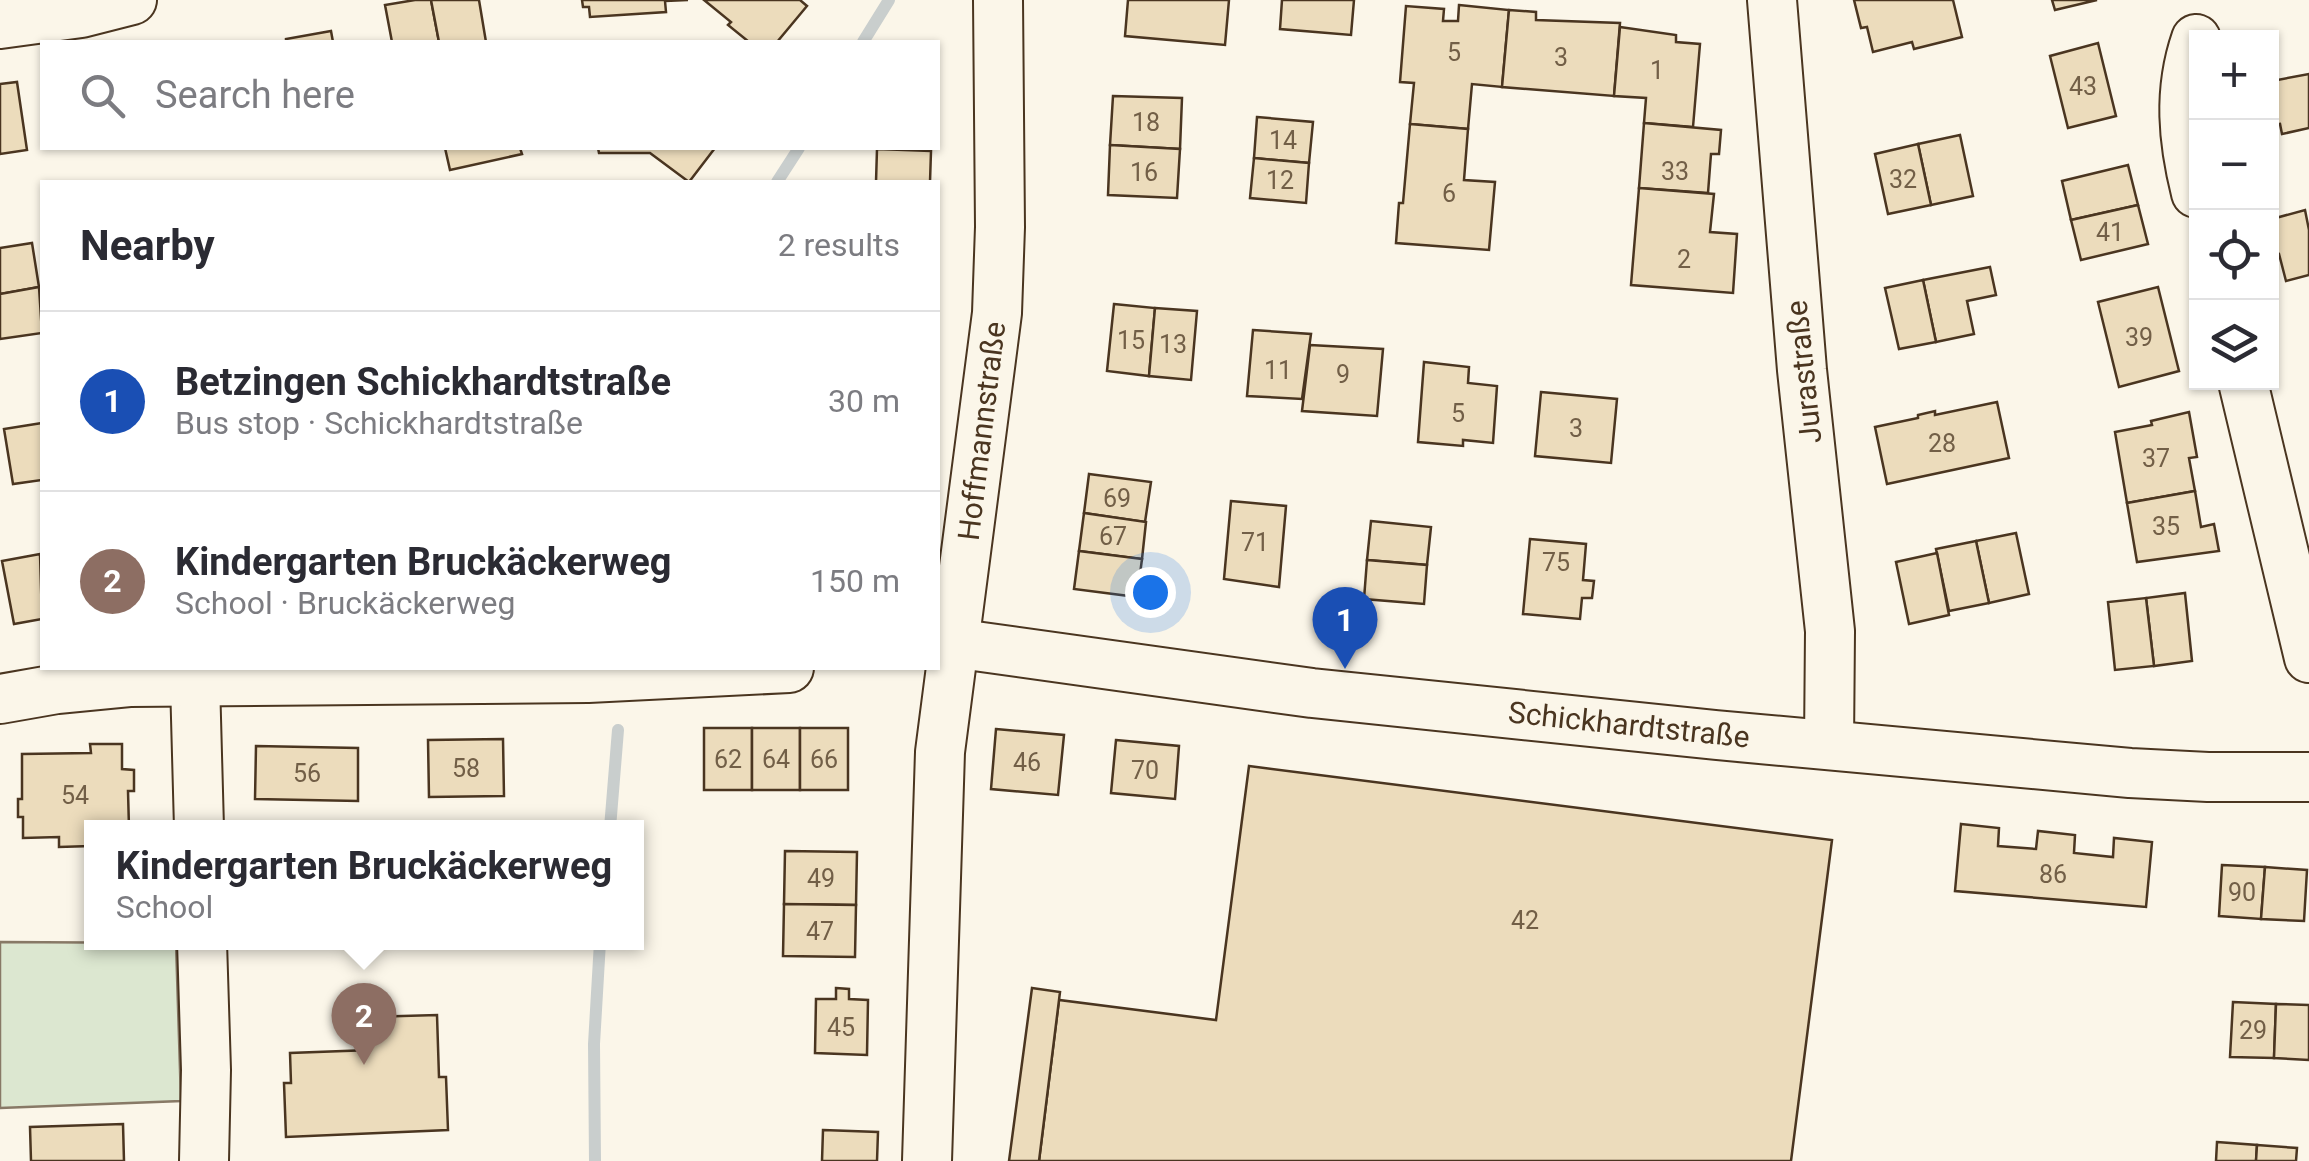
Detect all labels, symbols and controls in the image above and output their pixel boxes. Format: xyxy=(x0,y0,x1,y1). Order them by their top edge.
map controls xyxy=(2189,30,2279,390)
button: + xyxy=(2189,30,2279,120)
house number: 5 xyxy=(1447,38,1461,67)
search box xyxy=(40,40,940,150)
house number: 3 xyxy=(1554,43,1568,72)
house number: 1 xyxy=(1650,56,1664,85)
icon: search xyxy=(75,68,130,123)
house number: 43 xyxy=(2069,72,2097,101)
text: Search here xyxy=(155,73,355,117)
house number: 18 xyxy=(1132,108,1160,137)
button: − xyxy=(2189,120,2279,210)
house number: 14 xyxy=(1269,126,1297,155)
house number: 33 xyxy=(1661,157,1689,186)
house number: 16 xyxy=(1130,158,1158,187)
house number: 32 xyxy=(1889,165,1917,194)
house number: 12 xyxy=(1266,166,1294,195)
house number: 6 xyxy=(1442,179,1456,208)
button: locate xyxy=(2189,210,2279,300)
house number: 41 xyxy=(2096,218,2124,247)
text: Nearby xyxy=(80,221,215,270)
text: 2 results xyxy=(778,226,900,264)
house number: 2 xyxy=(1677,245,1691,274)
street label: Jurastraße xyxy=(1779,299,1828,445)
button: layers xyxy=(2189,300,2279,390)
street label: Hoffmannstraße xyxy=(951,320,1012,542)
house number: 39 xyxy=(2125,323,2153,352)
house number: 15 xyxy=(1117,326,1145,355)
house number: 13 xyxy=(1159,330,1187,359)
house number: 11 xyxy=(1264,356,1292,385)
text: Betzingen Schickhardtstraße xyxy=(175,360,671,404)
house number: 9 xyxy=(1336,360,1350,389)
text: 1 xyxy=(103,382,122,420)
text: 30 m xyxy=(828,382,900,420)
house number: 5 xyxy=(1451,399,1465,428)
text: Bus stop · Schickhardtstraße xyxy=(175,404,583,442)
house number: 3 xyxy=(1569,414,1583,443)
house number: 28 xyxy=(1928,429,1956,458)
house number: 37 xyxy=(2142,444,2170,473)
house number: 69 xyxy=(1103,484,1131,513)
house number: 35 xyxy=(2152,512,2180,541)
house number: 67 xyxy=(1099,522,1127,551)
house number: 71 xyxy=(1241,528,1269,557)
text: Kindergarten Bruckäckerweg xyxy=(175,540,672,584)
house number: 75 xyxy=(1542,548,1570,577)
text: 2 xyxy=(103,562,122,600)
text: 150 m xyxy=(810,562,900,600)
your location xyxy=(1125,567,1176,618)
text: School · Bruckäckerweg xyxy=(175,584,515,622)
pin: 1 xyxy=(1312,586,1378,669)
street label: Schickhardtstraße xyxy=(1507,694,1752,755)
house number: 62 xyxy=(714,745,742,774)
house number: 64 xyxy=(762,745,790,774)
house number: 66 xyxy=(810,745,838,774)
house number: 46 xyxy=(1013,748,1041,777)
house number: 58 xyxy=(452,754,480,783)
house number: 70 xyxy=(1131,756,1159,785)
house number: 56 xyxy=(293,759,321,788)
house number: 54 xyxy=(61,781,89,810)
popup xyxy=(84,820,644,950)
text: Kindergarten Bruckäckerweg xyxy=(116,844,612,888)
house number: 86 xyxy=(2039,860,2067,889)
house number: 49 xyxy=(807,864,835,893)
house number: 90 xyxy=(2228,878,2256,907)
text: School xyxy=(116,888,213,926)
house number: 42 xyxy=(1511,906,1539,935)
house number: 47 xyxy=(806,917,834,946)
pin: 2 xyxy=(332,982,396,1065)
house number: 45 xyxy=(827,1013,855,1042)
house number: 29 xyxy=(2239,1016,2267,1045)

